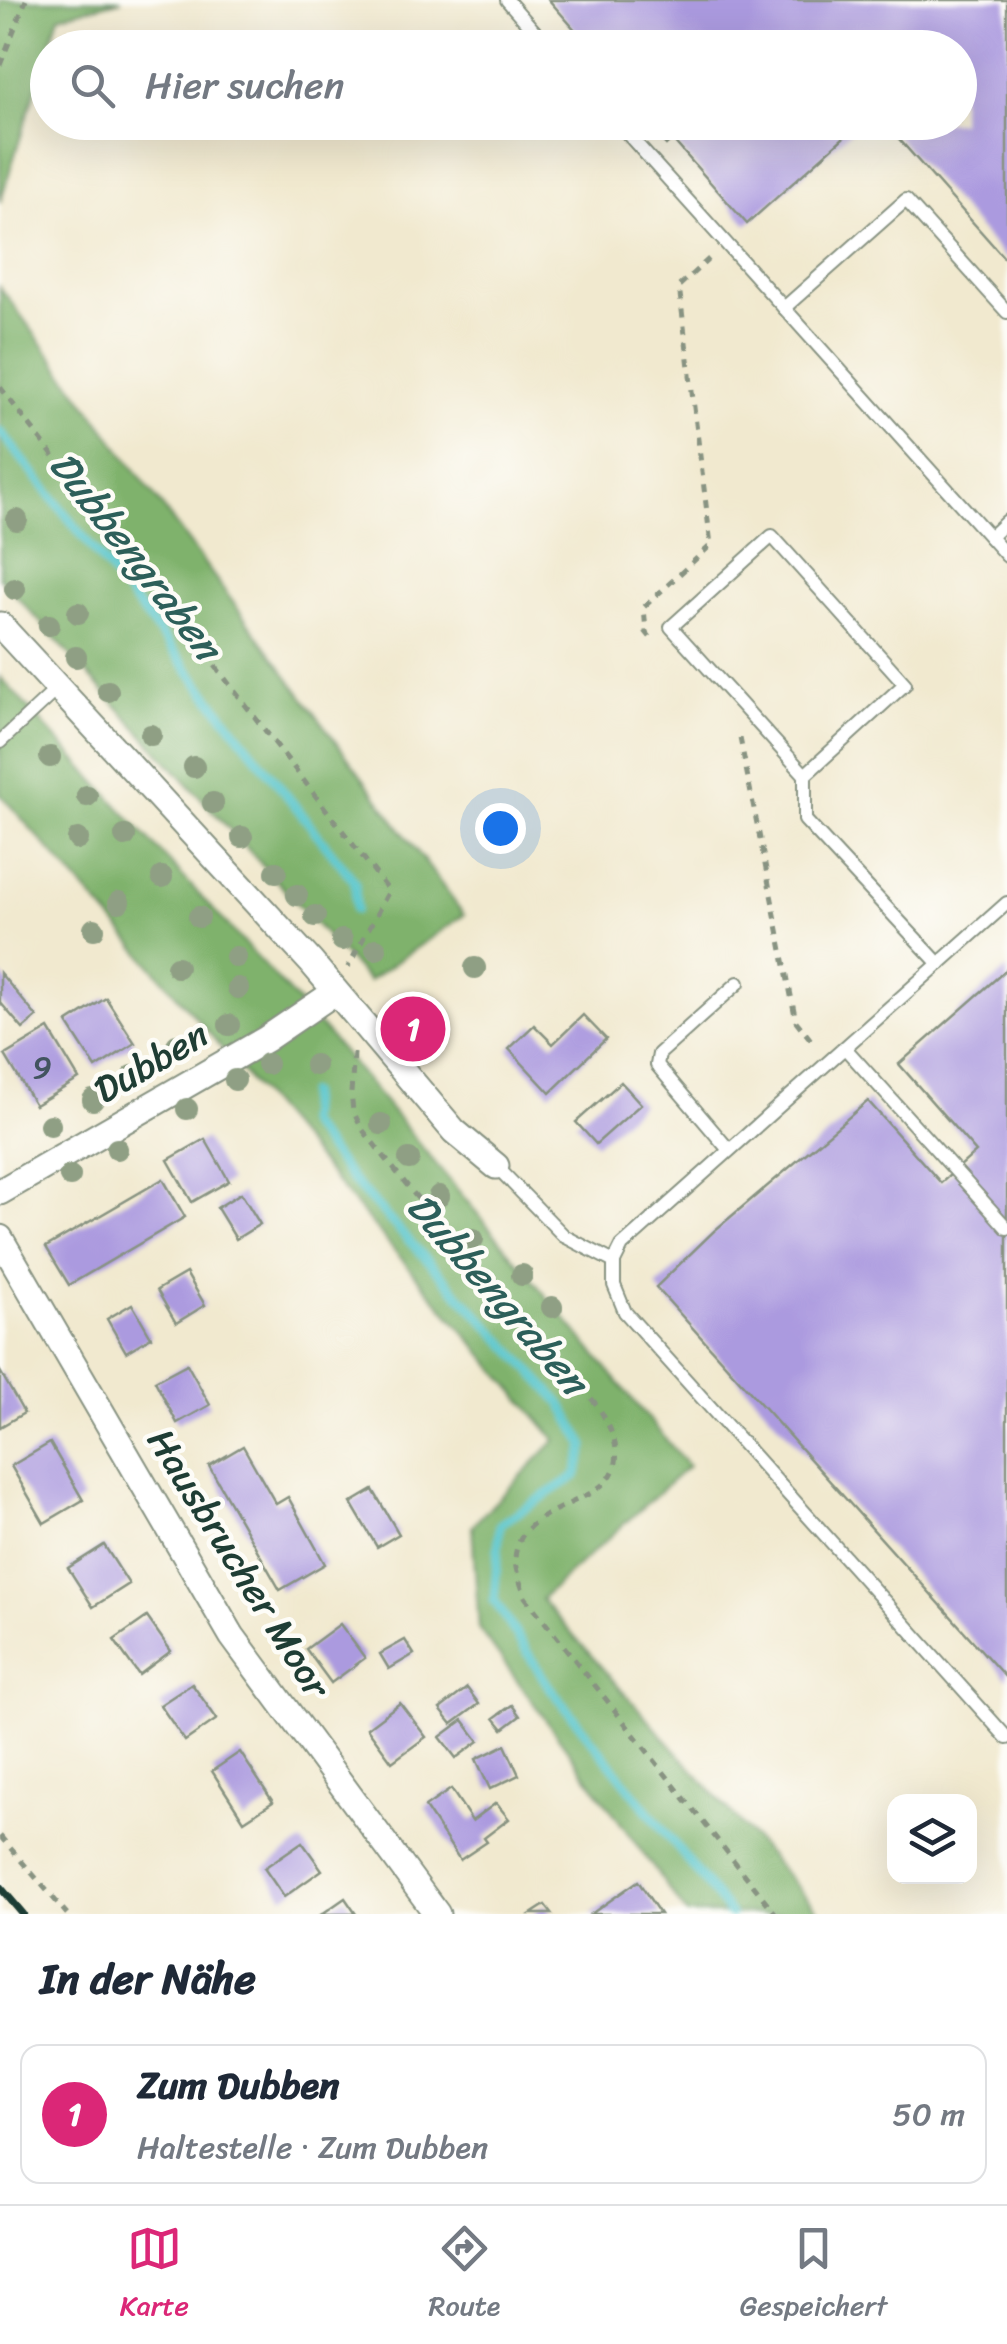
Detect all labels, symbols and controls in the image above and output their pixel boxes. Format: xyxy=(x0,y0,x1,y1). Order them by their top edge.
search box xyxy=(30,30,977,140)
text: Hier suchen xyxy=(145,52,344,119)
icon: search xyxy=(65,58,120,113)
water label: Dubbengraben xyxy=(30,435,244,680)
your location xyxy=(475,803,526,854)
pin: 1 xyxy=(380,992,446,1066)
street label: Dubben xyxy=(81,1002,222,1123)
house number: 9 xyxy=(32,1039,52,1096)
water label: Dubbengraben xyxy=(388,1175,610,1415)
street label: Hausbrucher Moor xyxy=(128,1415,350,1714)
map controls xyxy=(887,1794,977,1884)
button: layers xyxy=(887,1794,977,1884)
text: In der Nähe xyxy=(40,1942,256,2016)
text: Zum Dubben xyxy=(137,2052,340,2119)
text: 1 xyxy=(68,2086,81,2143)
text: 50 m xyxy=(892,2086,965,2143)
text: Haltestelle · Zum Dubben xyxy=(137,2119,488,2176)
tab: Karte xyxy=(120,2221,189,2330)
tab: Route xyxy=(428,2221,500,2330)
tab: Gespeichert xyxy=(740,2221,887,2330)

